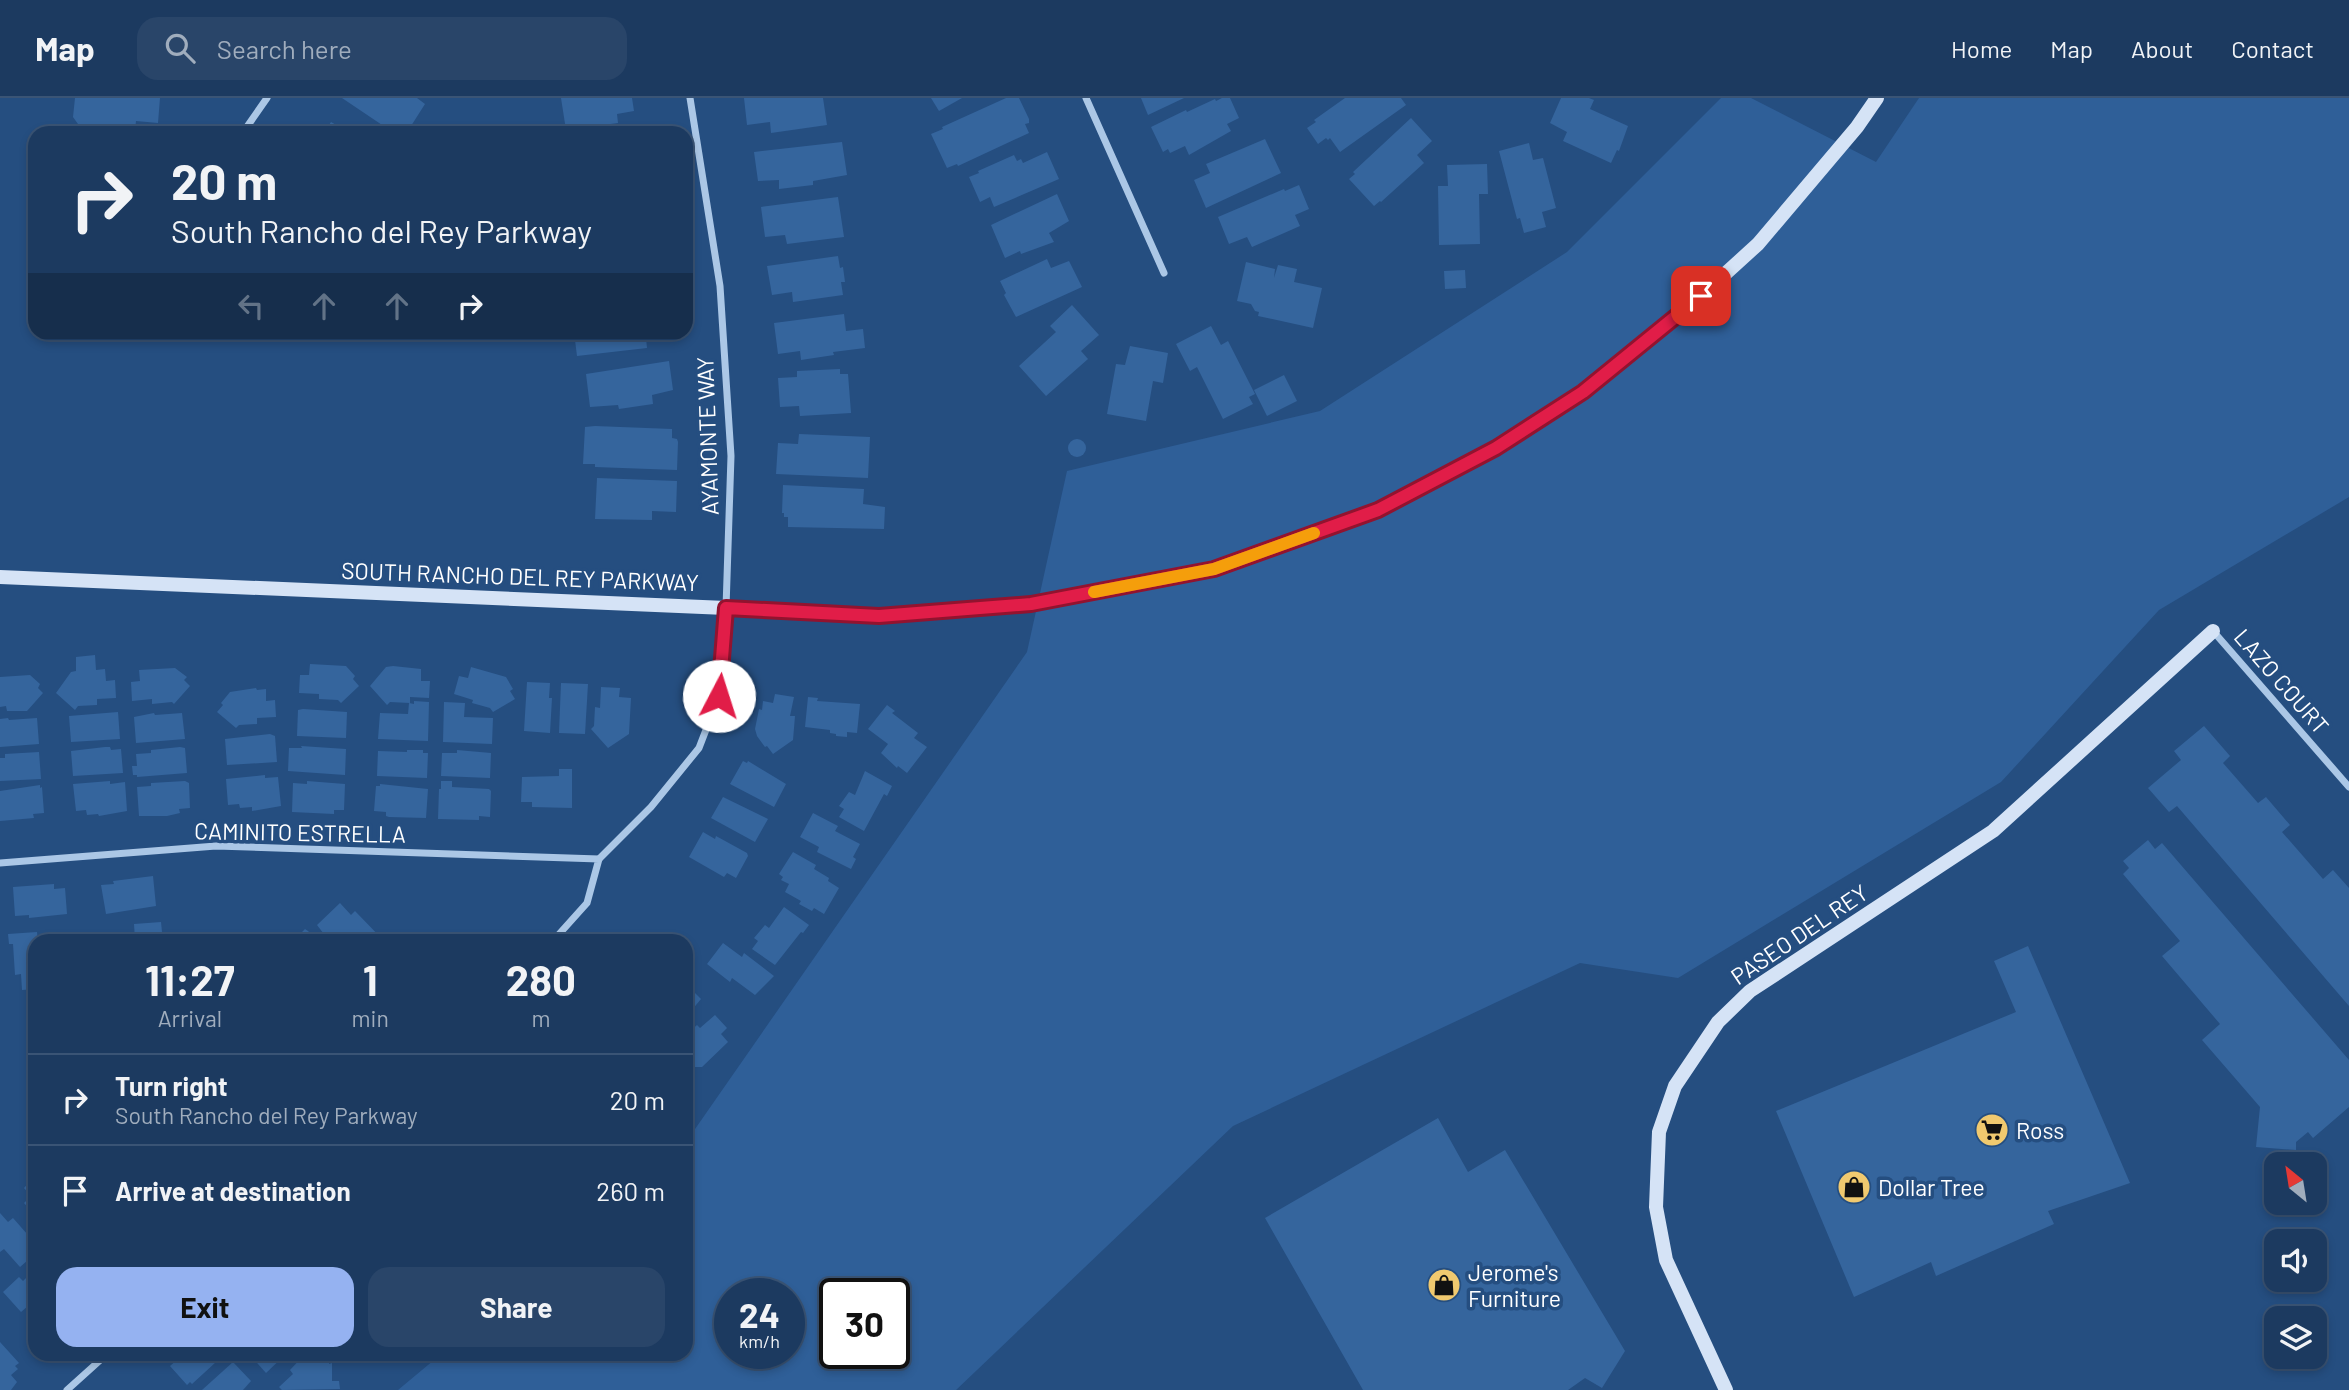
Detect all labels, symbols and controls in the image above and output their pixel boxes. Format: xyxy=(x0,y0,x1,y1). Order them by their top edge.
search box xyxy=(137,17,627,80)
text: Map xyxy=(35,28,95,68)
icon: search xyxy=(161,29,199,67)
text: Search here xyxy=(217,33,352,64)
text: Home xyxy=(1951,34,2012,63)
text: Map xyxy=(2050,34,2093,63)
text: About xyxy=(2131,34,2193,63)
text: Contact xyxy=(2231,34,2314,63)
text: 20 m xyxy=(171,151,277,210)
icon: right xyxy=(56,154,147,245)
text: South Rancho del Rey Parkway xyxy=(171,211,592,249)
pin xyxy=(1671,266,1731,326)
icon: arrive xyxy=(1682,277,1720,315)
icon: left xyxy=(232,287,270,325)
icon: ahead xyxy=(305,287,343,325)
icon: ahead xyxy=(378,287,416,325)
icon: right xyxy=(451,287,489,325)
street label: AYAMONTE WAY xyxy=(690,356,724,516)
street label: SOUTH RANCHO DEL REY PARKWAY xyxy=(341,556,699,596)
street label: LAZO COURT xyxy=(2229,623,2335,739)
position arrow xyxy=(682,659,756,733)
street label: CAMINITO ESTRELLA xyxy=(194,816,406,848)
street label: PASEO DEL REY xyxy=(1725,878,1873,990)
text: 11:27 xyxy=(145,954,235,1004)
text: 1 xyxy=(363,954,378,1004)
text: 280 xyxy=(506,954,576,1004)
text: Arrival xyxy=(158,1004,222,1032)
text: min xyxy=(352,1004,389,1032)
text: m xyxy=(531,1004,550,1032)
text: Turn right xyxy=(115,1070,228,1101)
icon: right xyxy=(56,1081,94,1119)
text: 20 m xyxy=(610,1084,665,1115)
text: South Rancho del Rey Parkway xyxy=(115,1101,418,1129)
supermarket icon: Ross xyxy=(1973,1111,2011,1149)
place label: Ross xyxy=(2016,1116,2064,1144)
north arrow xyxy=(2264,1152,2328,1214)
map controls xyxy=(2264,1152,2327,1369)
shop icon: Dollar Tree xyxy=(1835,1168,1873,1206)
icon: arrive xyxy=(56,1172,94,1210)
place label: Dollar Tree xyxy=(1878,1173,1985,1201)
text: Arrive at destination xyxy=(115,1175,351,1206)
text: 260 m xyxy=(596,1175,665,1206)
button: sound xyxy=(2264,1229,2327,1292)
place label: Jerome's Furniture xyxy=(1468,1258,1561,1312)
shop icon: Jerome's Furniture xyxy=(1425,1266,1463,1304)
button: Exit xyxy=(56,1267,354,1347)
button: Share xyxy=(368,1267,665,1347)
speed limit sign: 30 xyxy=(819,1278,910,1369)
text: 24 xyxy=(739,1293,780,1335)
button: layers xyxy=(2264,1306,2327,1369)
text: km/h xyxy=(739,1330,780,1352)

